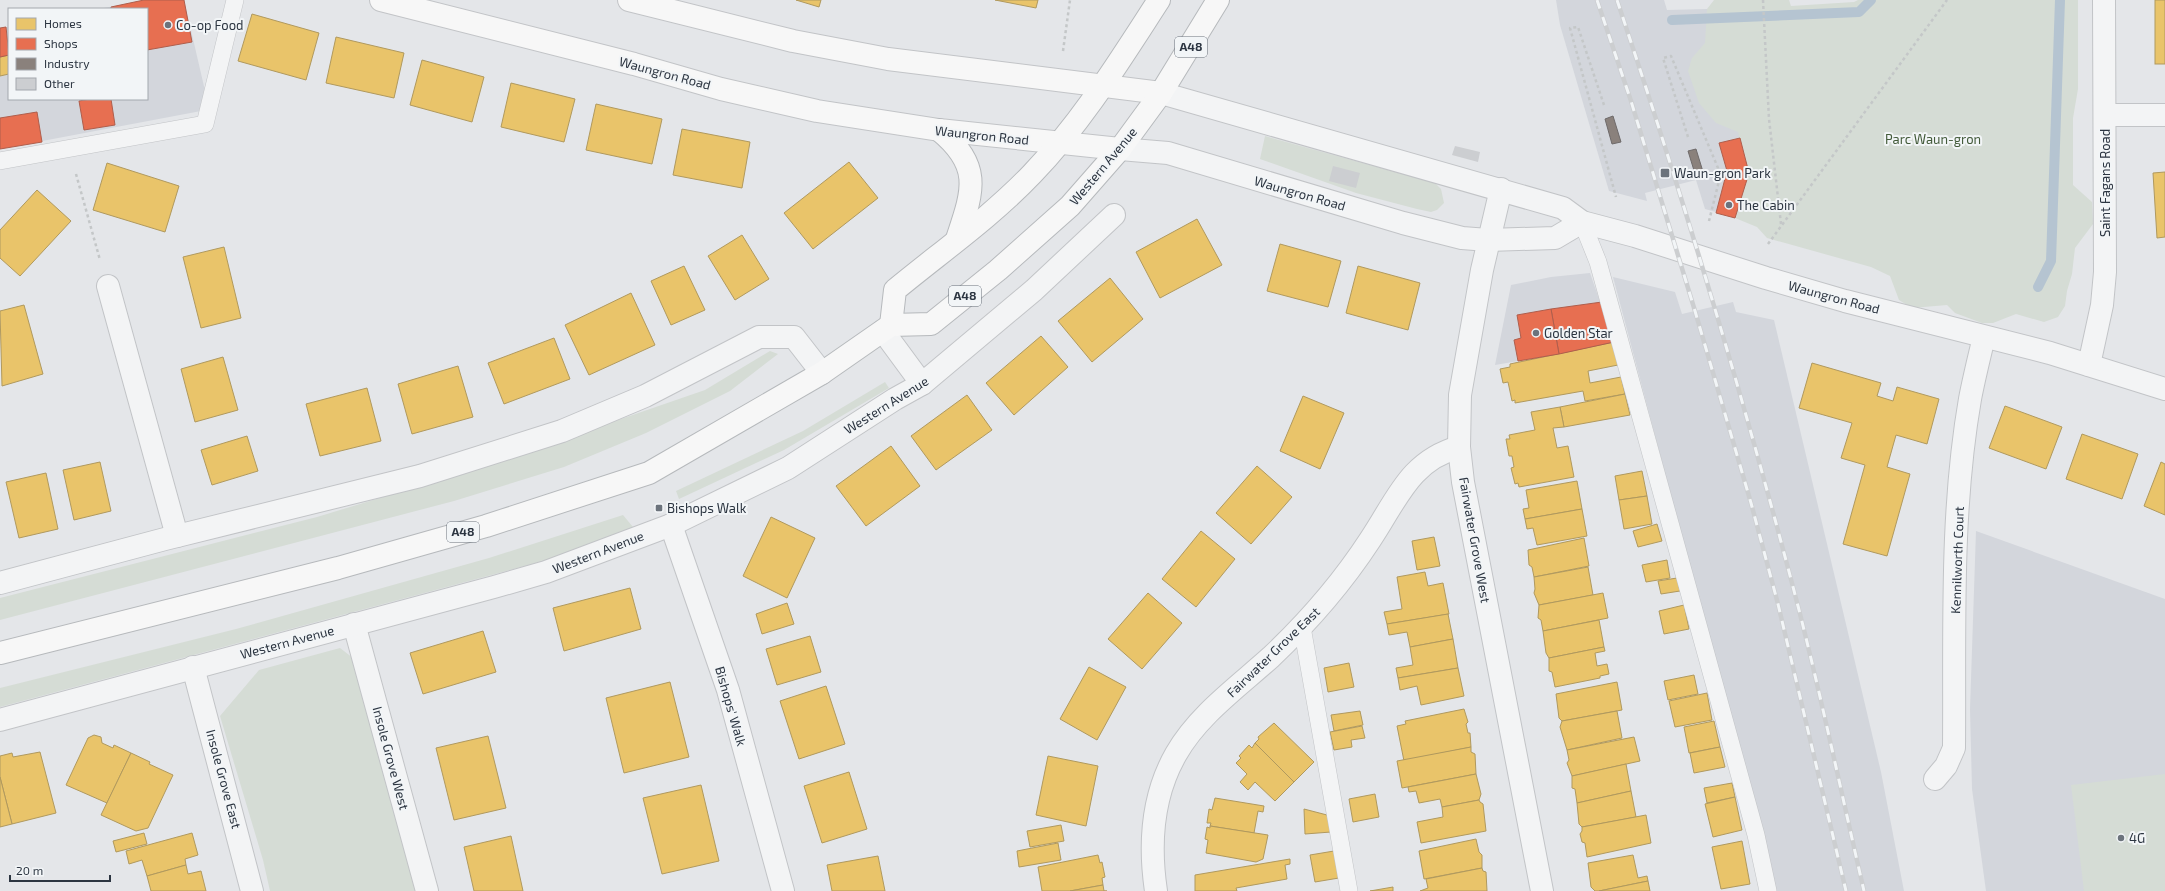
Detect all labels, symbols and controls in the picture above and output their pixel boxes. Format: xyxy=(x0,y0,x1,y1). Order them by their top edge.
legend xyxy=(8,8,148,100)
text: Homes xyxy=(44,16,82,30)
place label: Co-op Food xyxy=(176,17,243,33)
marker: Co-op Food xyxy=(163,20,173,30)
text: Shops xyxy=(44,36,78,50)
road number: A48 xyxy=(1175,37,1207,57)
street label: Waungron Road xyxy=(617,53,713,93)
text: Industry xyxy=(44,56,90,70)
text: Other xyxy=(44,76,75,90)
street label: Waungron Road xyxy=(934,122,1030,148)
street label: Western Avenue xyxy=(1066,124,1140,208)
street label: Saint Fagans Road xyxy=(2097,129,2113,237)
park label: Parc Waun-gron xyxy=(1885,131,1981,147)
place label: Waun-gron Park xyxy=(1674,165,1771,181)
marker: Waun-gron Park xyxy=(1659,167,1671,179)
street label: Waungron Road xyxy=(1252,172,1348,214)
place label: The Cabin xyxy=(1737,197,1795,213)
marker: The Cabin xyxy=(1724,200,1734,210)
street label: Waungron Road xyxy=(1786,277,1882,317)
road number: A48 xyxy=(949,286,981,306)
place label: Golden Star xyxy=(1544,325,1613,341)
marker: Golden Star xyxy=(1531,328,1541,338)
street label: Western Avenue xyxy=(841,373,931,437)
street label: Fairwater Grove West xyxy=(1456,476,1494,604)
place label: Bishops Walk xyxy=(667,500,747,516)
marker: Bishops Walk xyxy=(654,503,664,513)
street label: Kennilworth Court xyxy=(1947,506,1967,614)
road number: A48 xyxy=(447,522,479,542)
street label: Western Avenue xyxy=(550,527,646,577)
street label: Fairwater Grove East xyxy=(1223,603,1323,700)
street label: Western Avenue xyxy=(238,622,336,662)
street label: Bishops' Walk xyxy=(712,664,750,748)
street label: Insole Grove West xyxy=(370,705,413,811)
street label: Insole Grove East xyxy=(203,728,245,830)
place label: 4G xyxy=(2129,830,2145,846)
marker: 4G xyxy=(2116,833,2126,843)
scale bar xyxy=(10,857,110,883)
text: 20 m xyxy=(16,863,43,877)

